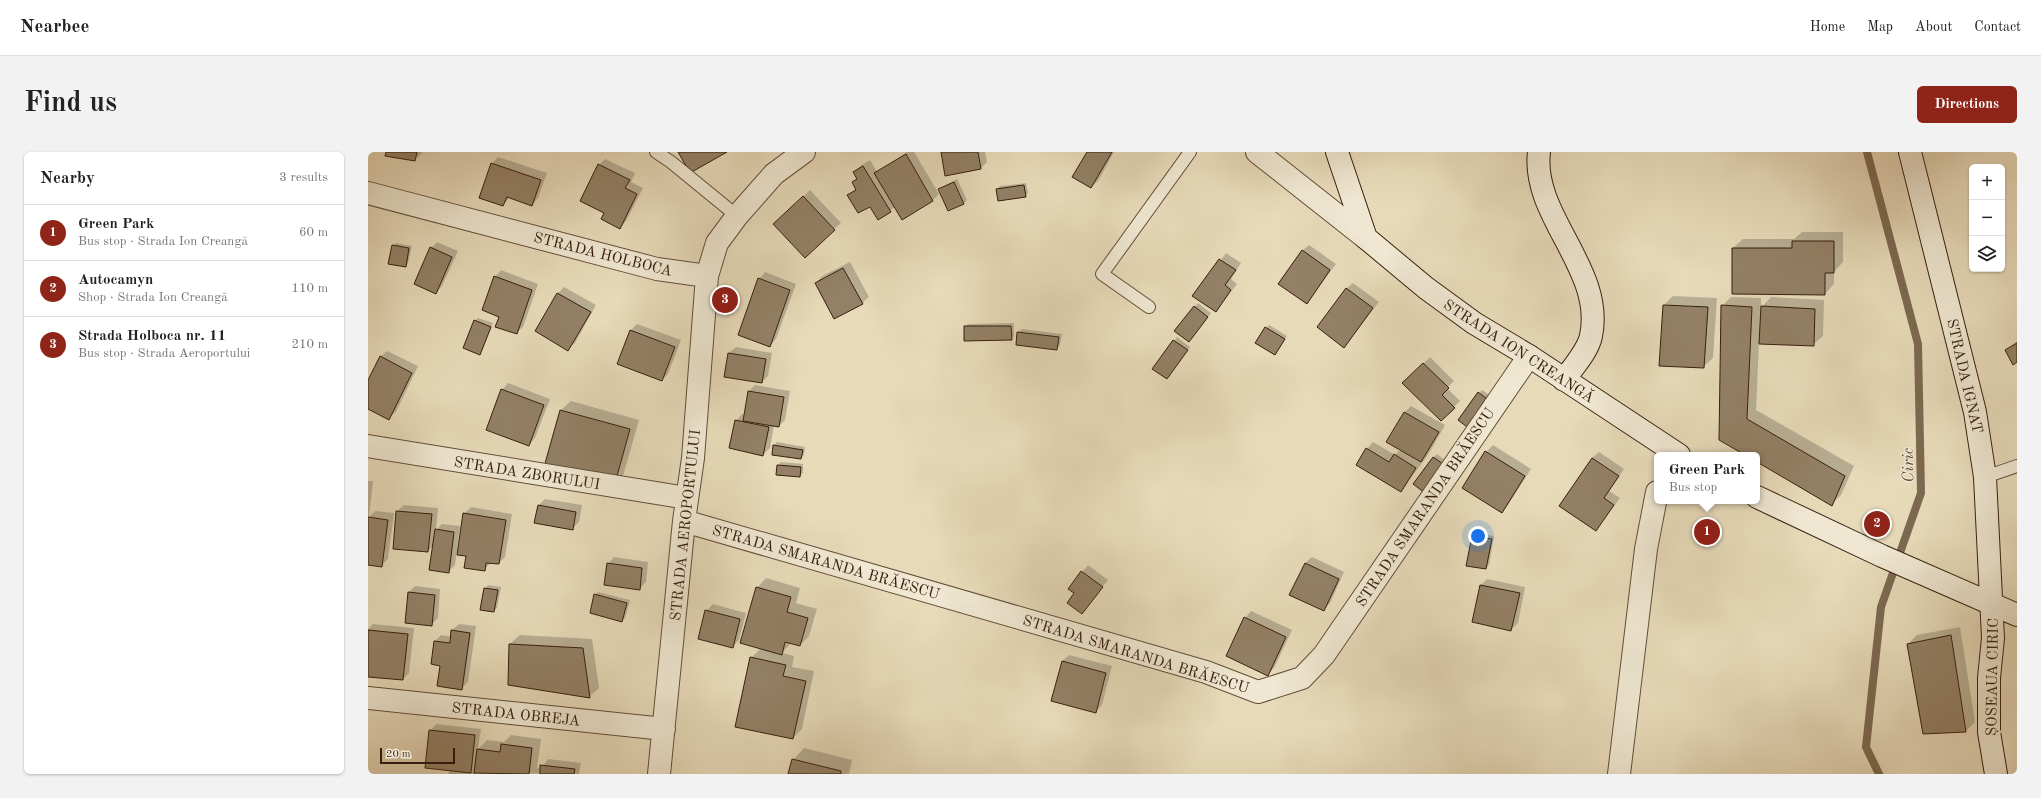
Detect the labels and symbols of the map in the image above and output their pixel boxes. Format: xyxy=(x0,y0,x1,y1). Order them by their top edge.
street label: STRADA HOLBOCA xyxy=(532,231,674,280)
pin: 3 xyxy=(712,285,738,315)
street label: STRADA ION CREANGĂ xyxy=(1440,295,1598,407)
street label: STRADA IGNAT xyxy=(1943,318,1984,435)
street label: STRADA SMARANDA BRĂESCU xyxy=(1352,404,1499,610)
street label: STRADA AEROPORTULUI xyxy=(669,429,704,622)
water label: Ciric xyxy=(1901,447,1917,483)
street label: STRADA ZBORULUI xyxy=(453,456,601,493)
pin: 2 xyxy=(1864,509,1890,539)
pin: 1 xyxy=(1694,517,1720,547)
street label: STRADA SMARANDA BRĂESCU xyxy=(710,521,942,603)
your location xyxy=(1468,526,1488,546)
street label: STRADA SMARANDA BRĂESCU xyxy=(1021,611,1252,697)
street label: ȘOSEAUA CIRIC xyxy=(1985,618,2002,736)
street label: STRADA OBREJA xyxy=(451,701,581,730)
scale bar xyxy=(380,746,455,765)

